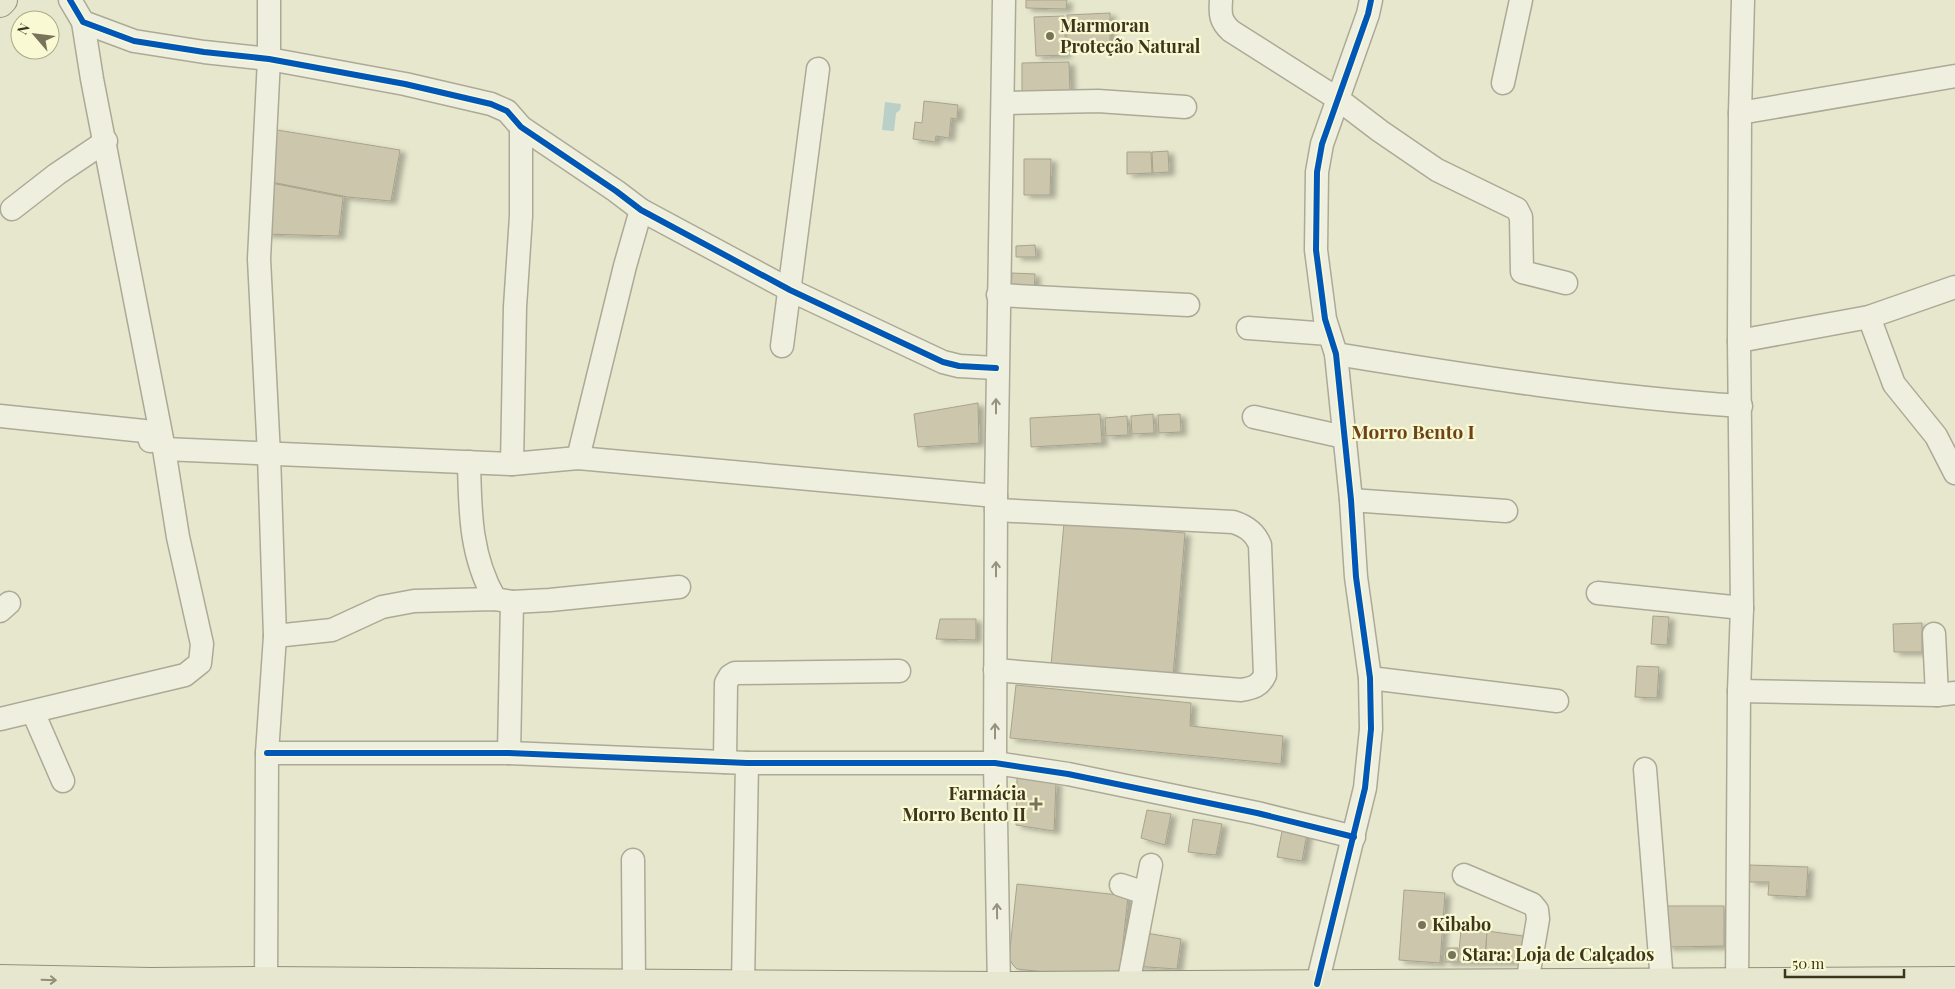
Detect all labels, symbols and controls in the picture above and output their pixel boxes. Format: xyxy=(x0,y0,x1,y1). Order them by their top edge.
north arrow xyxy=(10,10,60,60)
place label: Marmoran Proteção Natural xyxy=(1060,13,1201,58)
text: N xyxy=(12,20,34,38)
marker: Marmoran Proteção Natural xyxy=(1044,30,1056,42)
one-way arrow xyxy=(991,399,1001,415)
district label: Morro Bento I xyxy=(1351,418,1475,444)
one-way arrow xyxy=(991,561,1001,578)
one-way arrow xyxy=(990,724,1000,740)
place label: Farmácia Morro Bento II xyxy=(902,781,1027,826)
marker: Farmácia Morro Bento II xyxy=(1030,798,1042,810)
one-way arrow xyxy=(992,903,1002,920)
place label: Kibabo xyxy=(1432,912,1491,936)
marker: Kibabo xyxy=(1416,919,1428,931)
place label: Stara: Loja de Calçados xyxy=(1462,942,1654,966)
scale bar xyxy=(1785,946,1904,978)
marker: Stara: Loja de Calçados xyxy=(1446,949,1458,961)
text: 50 m xyxy=(1792,953,1825,973)
one-way arrow xyxy=(40,975,56,985)

